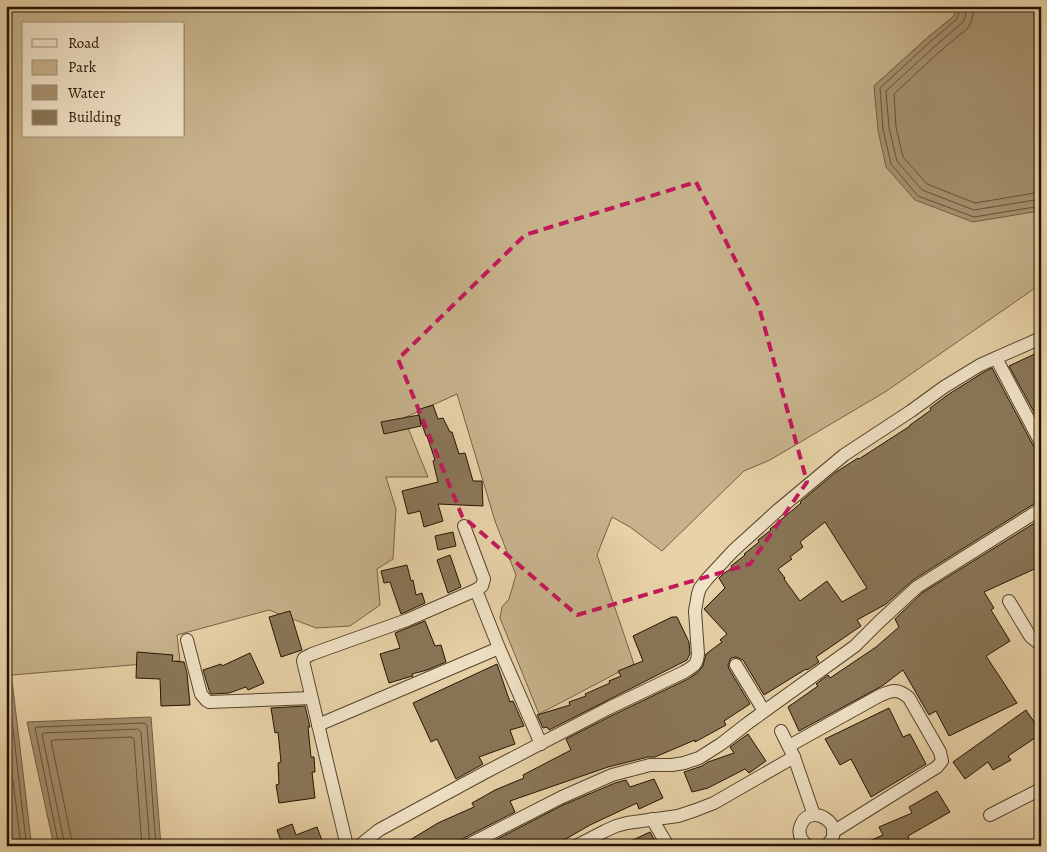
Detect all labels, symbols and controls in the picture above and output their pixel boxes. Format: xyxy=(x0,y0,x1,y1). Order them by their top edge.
legend xyxy=(22,22,185,138)
text: Road xyxy=(68,33,100,53)
text: Park xyxy=(68,57,97,77)
text: Water xyxy=(67,83,105,103)
text: Building xyxy=(68,107,121,127)

